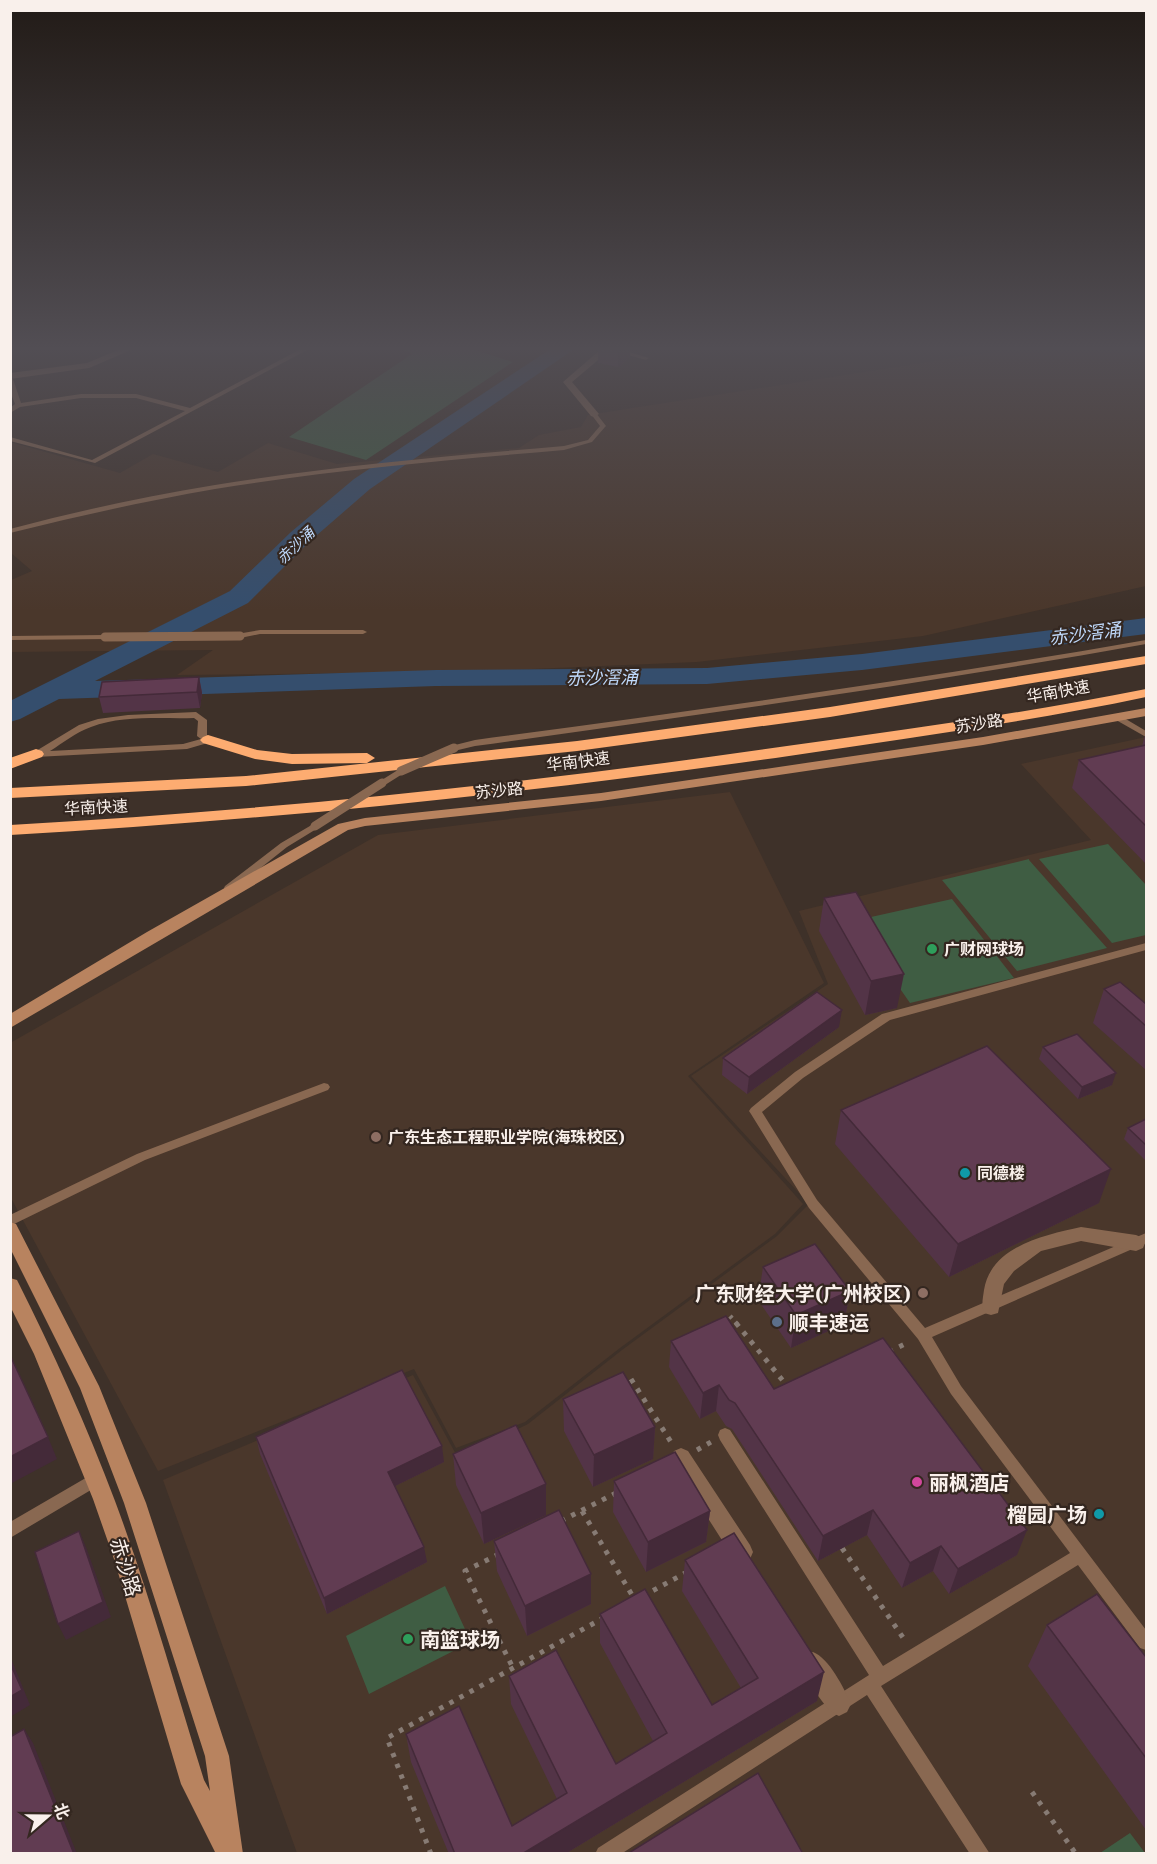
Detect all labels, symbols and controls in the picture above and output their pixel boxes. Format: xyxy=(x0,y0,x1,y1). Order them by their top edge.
water label: 赤沙涌 xyxy=(272,521,320,568)
water label: 赤沙滘涌 xyxy=(1048,616,1124,649)
water label: 赤沙滘涌 xyxy=(566,664,640,690)
street label: 华南快速 xyxy=(1025,675,1091,707)
street label: 苏沙路 xyxy=(954,708,1004,738)
street label: 华南快速 xyxy=(545,746,611,776)
street label: 苏沙路 xyxy=(474,777,524,803)
street label: 华南快速 xyxy=(63,794,129,820)
place label: 广财网球场 xyxy=(944,938,1024,960)
marker: 广财网球场 xyxy=(925,942,939,956)
place label: 广东生态工程职业学院(海珠校区) xyxy=(388,1126,625,1148)
marker: 广东生态工程职业学院(海珠校区) xyxy=(369,1130,383,1144)
place label: 同德楼 xyxy=(977,1162,1025,1184)
marker: 同德楼 xyxy=(958,1166,972,1180)
place label: 广东财经大学(广州校区) xyxy=(695,1280,911,1307)
marker: 广东财经大学(广州校区) xyxy=(916,1286,930,1300)
place label: 顺丰速运 xyxy=(789,1309,869,1336)
marker: 顺丰速运 xyxy=(770,1315,784,1329)
place label: 丽枫酒店 xyxy=(929,1469,1009,1496)
marker: 丽枫酒店 xyxy=(910,1475,924,1489)
place label: 榴园广场 xyxy=(1007,1501,1087,1528)
marker: 榴园广场 xyxy=(1092,1507,1106,1521)
street label: 赤沙路 xyxy=(104,1534,148,1600)
place label: 南篮球场 xyxy=(420,1626,500,1653)
marker: 南篮球场 xyxy=(401,1632,415,1646)
north arrow xyxy=(18,1786,78,1846)
text: 北 xyxy=(49,1800,75,1822)

